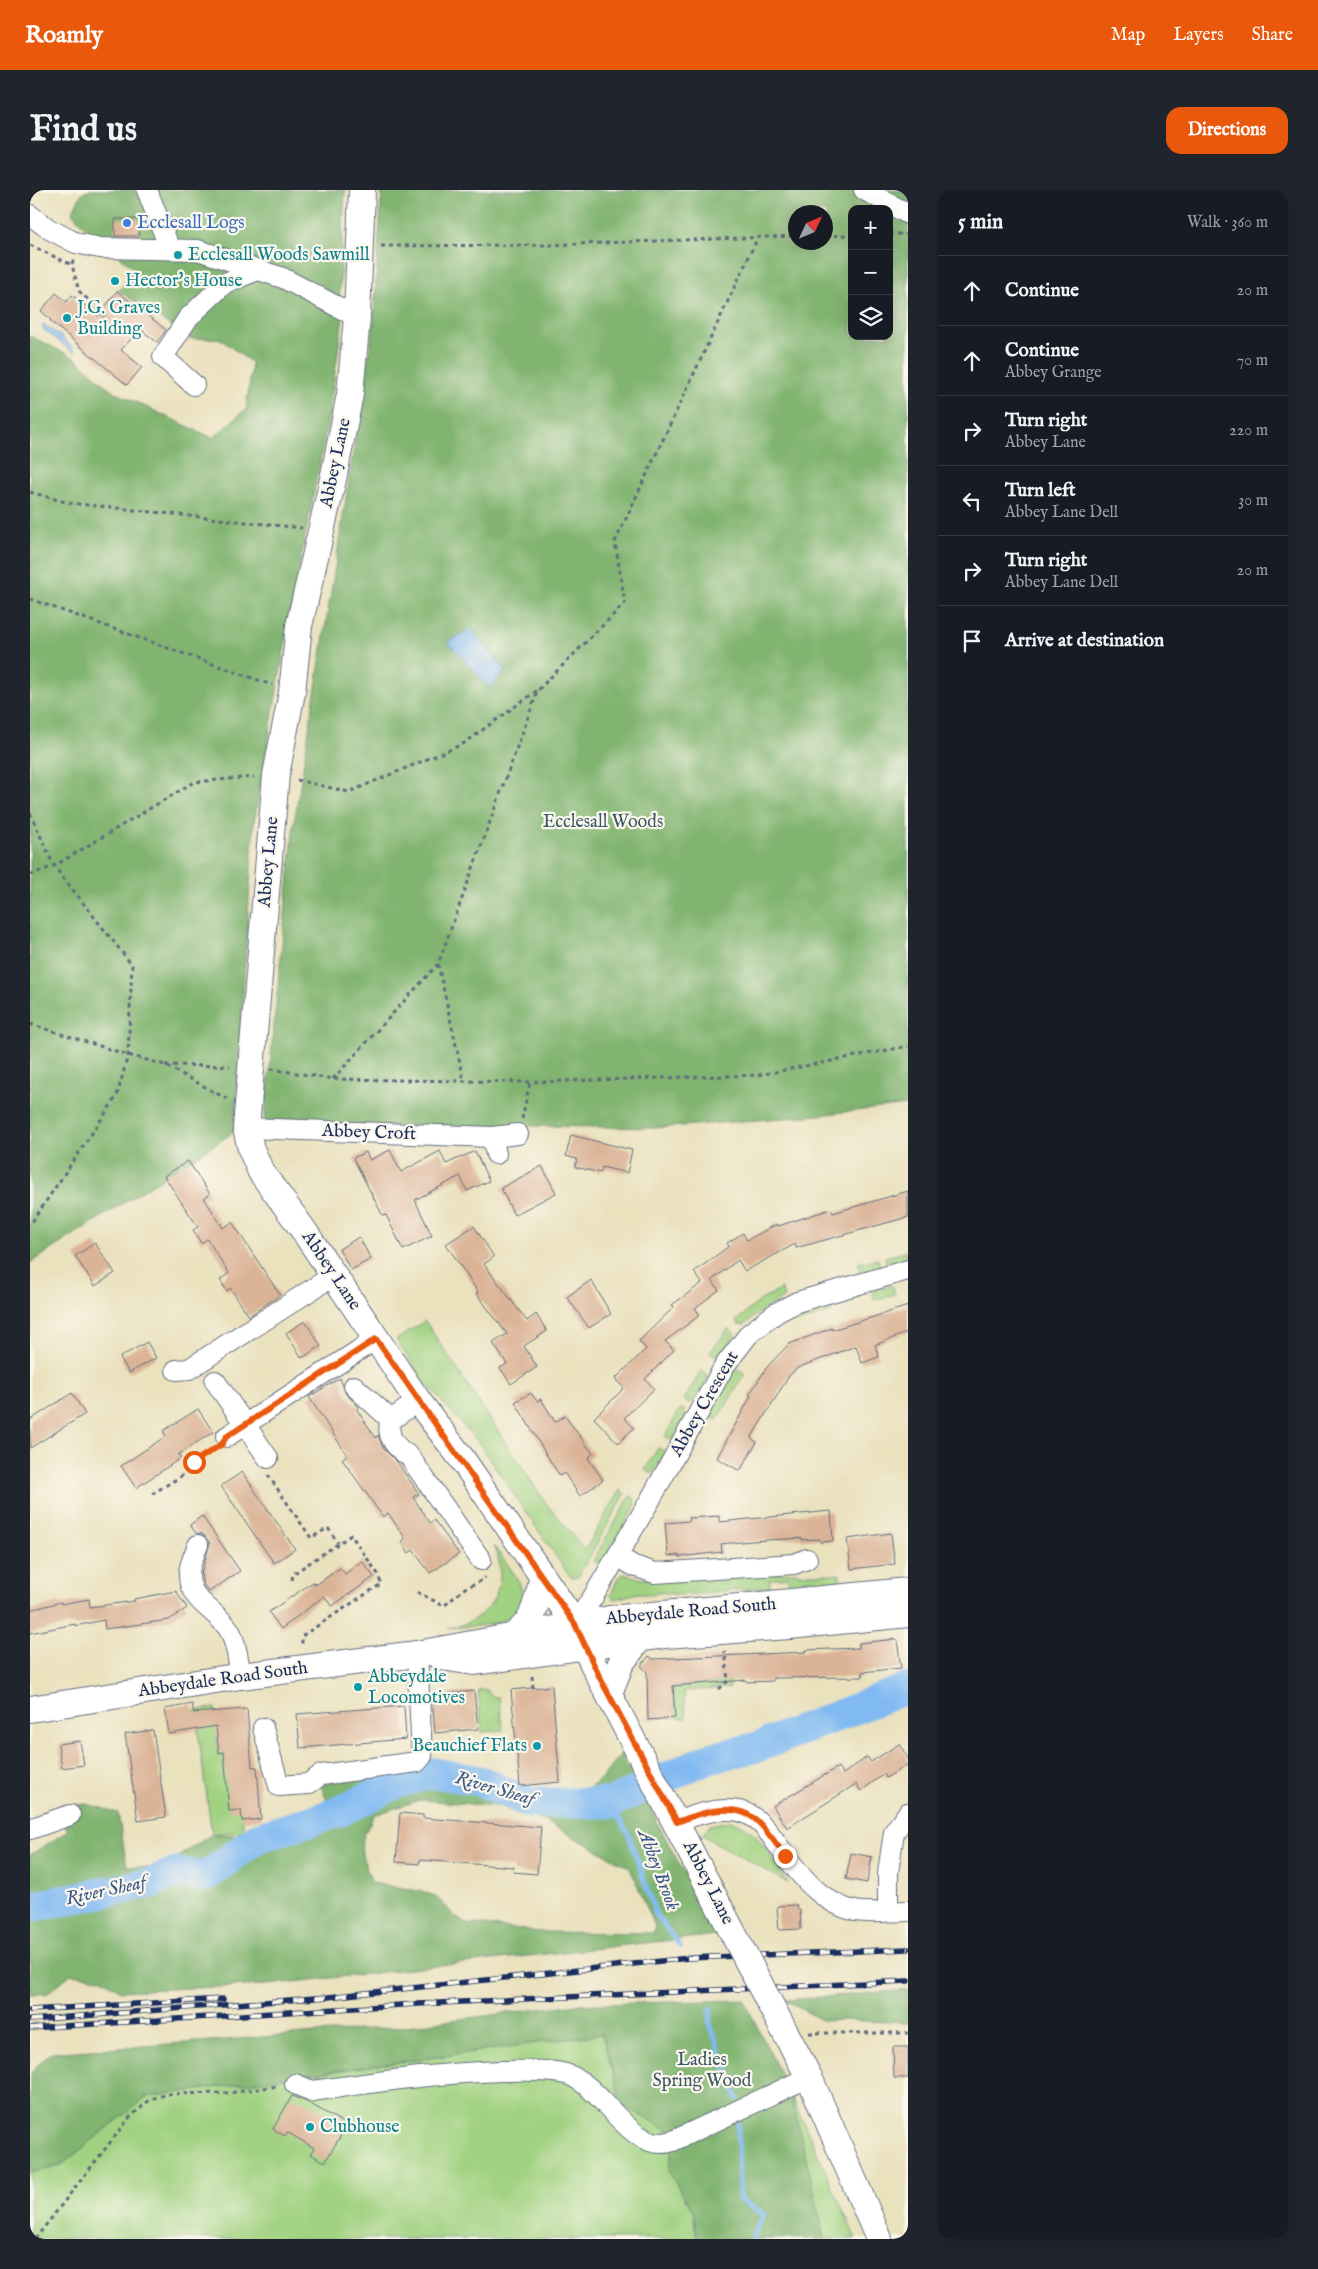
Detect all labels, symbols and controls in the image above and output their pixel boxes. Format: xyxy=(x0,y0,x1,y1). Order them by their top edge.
text: Roamly xyxy=(25,20,103,51)
text: Map xyxy=(1111,24,1145,47)
text: Layers xyxy=(1173,24,1224,47)
text: Share xyxy=(1252,24,1293,47)
button: Directions xyxy=(1166,107,1288,154)
text: Find us xyxy=(30,108,137,153)
north arrow xyxy=(788,205,833,250)
map controls xyxy=(848,205,893,340)
button: + xyxy=(848,205,893,250)
text: 5 min xyxy=(958,209,1003,236)
place label: Ecclesall Logs xyxy=(137,212,245,235)
text: Walk · 360 m xyxy=(1187,213,1268,233)
marker: Ecclesall Logs xyxy=(121,217,133,229)
place label: Ecclesall Woods Sawmill xyxy=(188,244,370,267)
marker: Ecclesall Woods Sawmill xyxy=(172,249,184,261)
button: − xyxy=(848,250,893,295)
place label: Hector's House xyxy=(125,270,242,293)
marker: Hector's House xyxy=(109,275,121,287)
icon: ahead xyxy=(958,277,986,305)
text: Continue xyxy=(1005,279,1079,303)
text: 20 m xyxy=(1237,281,1268,301)
button: layers xyxy=(848,295,893,340)
place label: J.G. Graves Building xyxy=(75,297,160,341)
marker: J.G. Graves Building xyxy=(61,312,73,324)
text: Continue xyxy=(1005,339,1079,363)
icon: ahead xyxy=(958,347,986,375)
text: 70 m xyxy=(1237,351,1268,371)
text: Abbey Grange xyxy=(1005,363,1102,383)
text: Turn right xyxy=(1005,409,1087,433)
street label: Abbey Lane xyxy=(315,416,357,511)
icon: right xyxy=(958,417,986,445)
text: 220 m xyxy=(1229,421,1268,441)
text: Abbey Lane xyxy=(1005,433,1086,453)
text: Turn left xyxy=(1005,479,1076,503)
icon: left xyxy=(958,487,986,515)
text: 30 m xyxy=(1238,491,1268,511)
text: Abbey Lane Dell xyxy=(1005,503,1118,523)
text: Turn right xyxy=(1005,549,1087,573)
icon: right xyxy=(958,557,986,585)
text: 20 m xyxy=(1237,561,1268,581)
text: Abbey Lane Dell xyxy=(1005,573,1118,593)
icon: arrive xyxy=(958,627,986,655)
text: Arrive at destination xyxy=(1005,629,1164,653)
park label: Ecclesall Woods xyxy=(543,811,663,834)
street label: Abbey Lane xyxy=(253,816,284,909)
street label: Abbey Croft xyxy=(321,1120,416,1146)
street label: Abbey Lane xyxy=(295,1226,366,1315)
street label: Abbey Crescent xyxy=(665,1347,745,1462)
route start xyxy=(183,1451,206,1474)
street label: Abbeydale Road South xyxy=(604,1593,778,1631)
street label: Abbeydale Road South xyxy=(136,1657,310,1703)
place label: Abbeydale Locomotives xyxy=(367,1666,465,1710)
marker: Abbeydale Locomotives xyxy=(352,1681,364,1693)
place label: Beauchief Flats xyxy=(412,1735,527,1758)
marker: Beauchief Flats xyxy=(531,1740,543,1752)
water label: River Sheaf xyxy=(452,1766,542,1813)
water label: Abbey Brook xyxy=(631,1824,685,1914)
street label: Abbey Lane xyxy=(677,1836,739,1929)
route end xyxy=(774,1845,797,1868)
water label: River Sheaf xyxy=(63,1870,153,1911)
park label: Ladies Spring Wood xyxy=(653,2049,752,2093)
place label: Clubhouse xyxy=(320,2116,400,2139)
marker: Clubhouse xyxy=(304,2121,316,2133)

